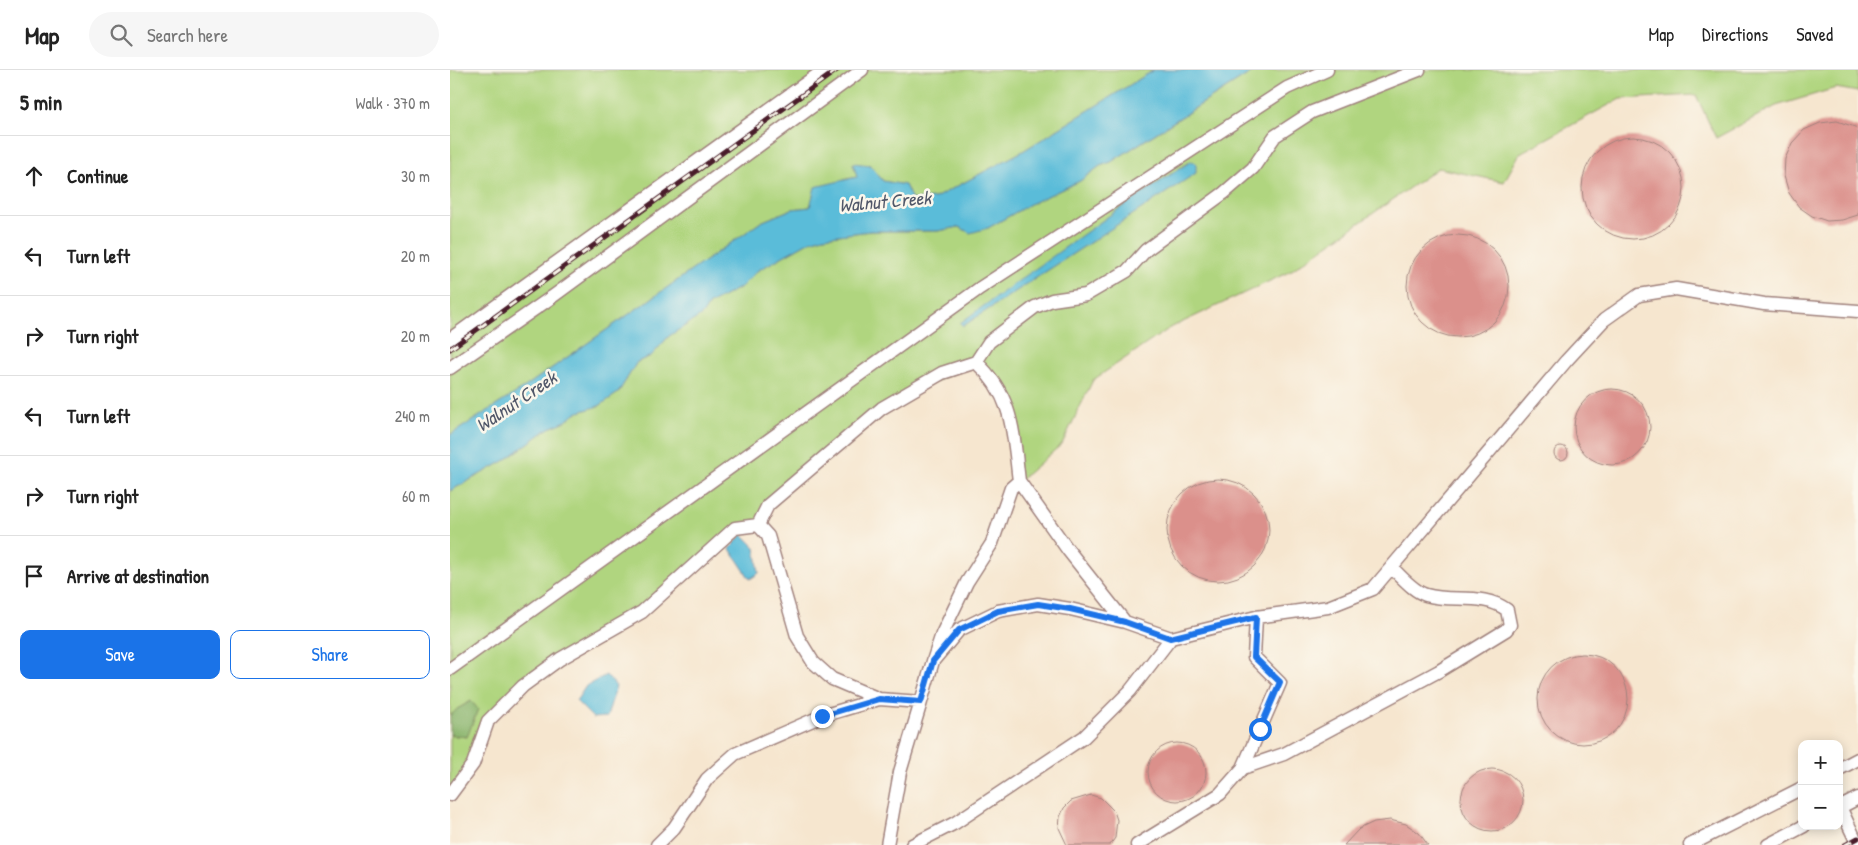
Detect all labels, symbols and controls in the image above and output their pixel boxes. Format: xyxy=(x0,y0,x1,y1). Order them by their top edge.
search box xyxy=(89,12,439,57)
text: Map xyxy=(25,19,59,51)
icon: search xyxy=(107,21,135,49)
text: Search here xyxy=(147,22,228,48)
text: Map xyxy=(1649,22,1674,47)
text: Directions xyxy=(1702,22,1768,47)
text: Saved xyxy=(1796,22,1833,47)
text: 5 min xyxy=(20,88,62,117)
text: Walk · 370 m xyxy=(356,92,430,114)
icon: ahead xyxy=(20,162,48,190)
text: Continue xyxy=(67,163,128,189)
text: 30 m xyxy=(401,165,430,187)
water label: Walnut Creek xyxy=(838,184,934,218)
icon: left xyxy=(20,242,48,270)
text: Turn left xyxy=(67,243,130,269)
text: 20 m xyxy=(401,245,430,267)
icon: right xyxy=(20,322,48,350)
text: Turn right xyxy=(67,323,138,349)
text: 20 m xyxy=(401,325,430,347)
water label: Walnut Creek xyxy=(471,363,563,438)
icon: left xyxy=(20,402,48,430)
text: Turn left xyxy=(67,403,130,429)
text: 240 m xyxy=(395,405,430,427)
icon: right xyxy=(20,482,48,510)
text: Turn right xyxy=(67,483,138,509)
text: 60 m xyxy=(402,485,430,507)
icon: arrive xyxy=(20,562,48,590)
text: Arrive at destination xyxy=(67,563,209,589)
button: Save xyxy=(20,630,220,679)
button: Share xyxy=(230,630,430,679)
route end xyxy=(811,705,834,728)
route start xyxy=(1249,718,1272,741)
map controls xyxy=(1798,740,1843,830)
button: + xyxy=(1798,740,1843,785)
button: − xyxy=(1798,785,1843,830)

